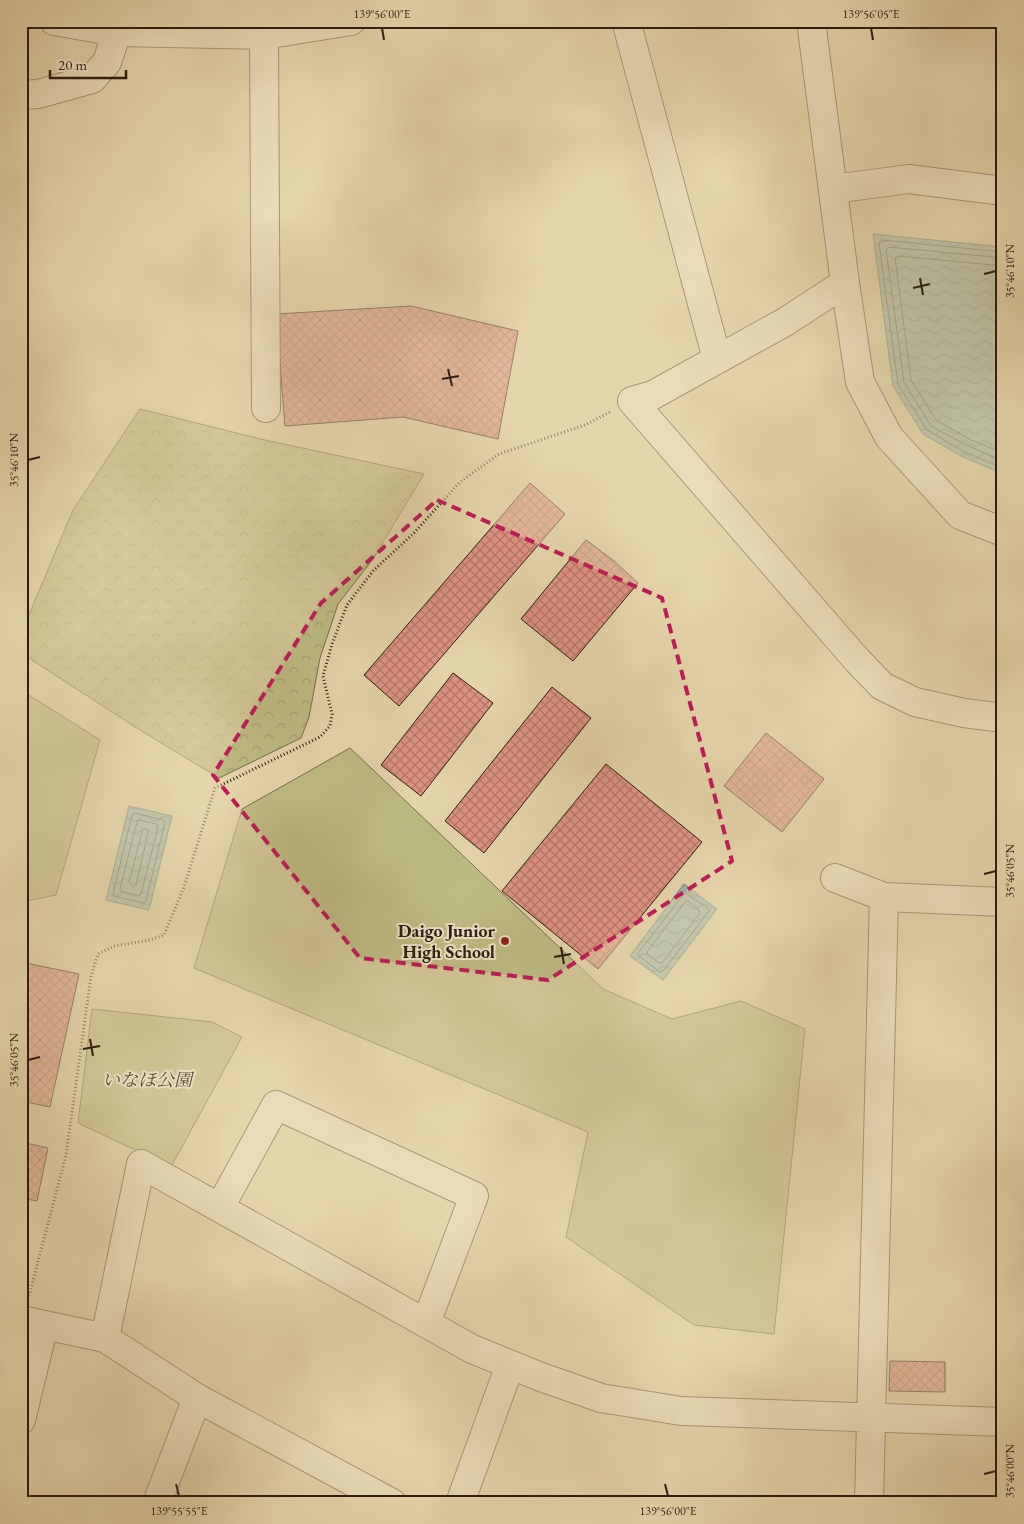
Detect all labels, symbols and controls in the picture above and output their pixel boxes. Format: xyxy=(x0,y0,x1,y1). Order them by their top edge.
text: 139°56'00"E xyxy=(354,6,411,22)
text: 139°56'05"E xyxy=(843,6,900,22)
scale bar xyxy=(50,48,126,80)
text: 20 m xyxy=(58,55,87,74)
text: 35°46'10"N xyxy=(1002,244,1018,298)
text: 35°46'10"N xyxy=(6,433,22,487)
text: 35°46'05"N xyxy=(1002,844,1018,898)
place label: Daigo Junior High School xyxy=(398,919,496,963)
marker: Daigo Junior High School xyxy=(499,935,511,947)
text: 35°46'05"N xyxy=(6,1033,22,1087)
park label: いなほ公園 xyxy=(102,1068,195,1091)
text: 35°46'00"N xyxy=(1002,1444,1018,1498)
text: 139°55'55"E xyxy=(151,1503,208,1519)
text: 139°56'00"E xyxy=(640,1503,697,1519)

